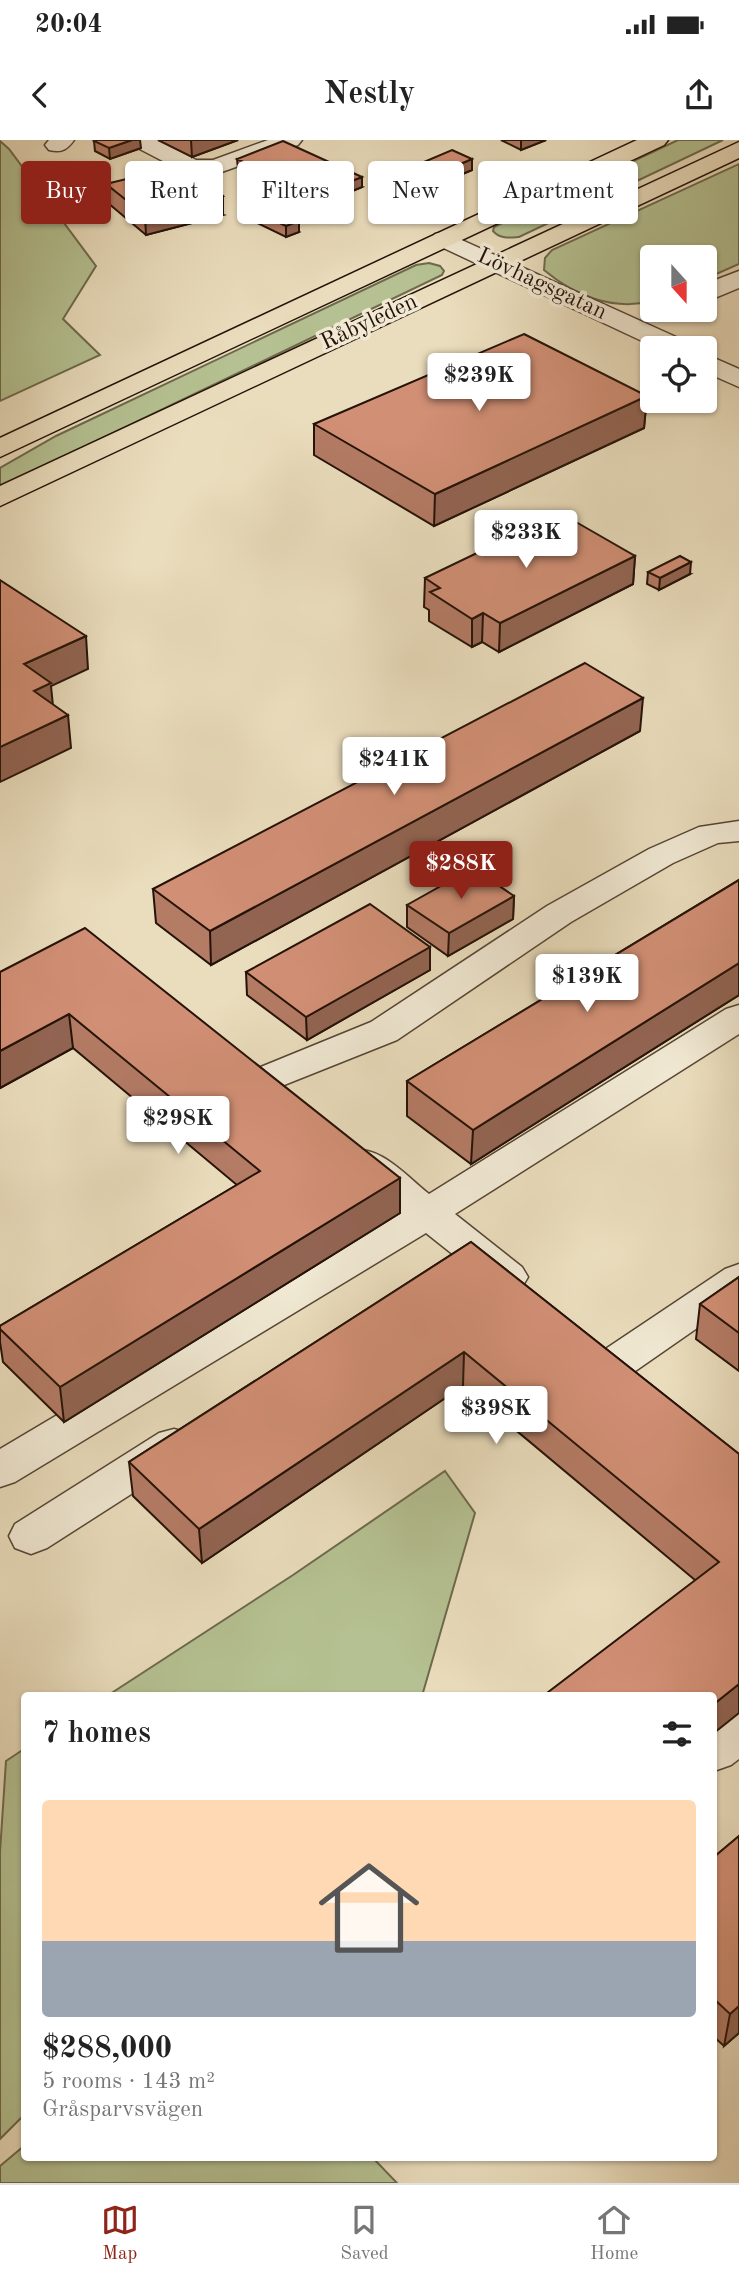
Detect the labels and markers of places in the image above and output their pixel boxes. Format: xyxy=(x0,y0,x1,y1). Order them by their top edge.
pin: $239K xyxy=(430,354,528,413)
pin: $233K xyxy=(477,510,575,570)
pin: $241K xyxy=(345,738,443,797)
pin: $288K xyxy=(412,842,510,901)
pin: $139K xyxy=(538,954,636,1014)
pin: $298K xyxy=(129,1096,227,1156)
pin: $398K xyxy=(447,1386,545,1446)

